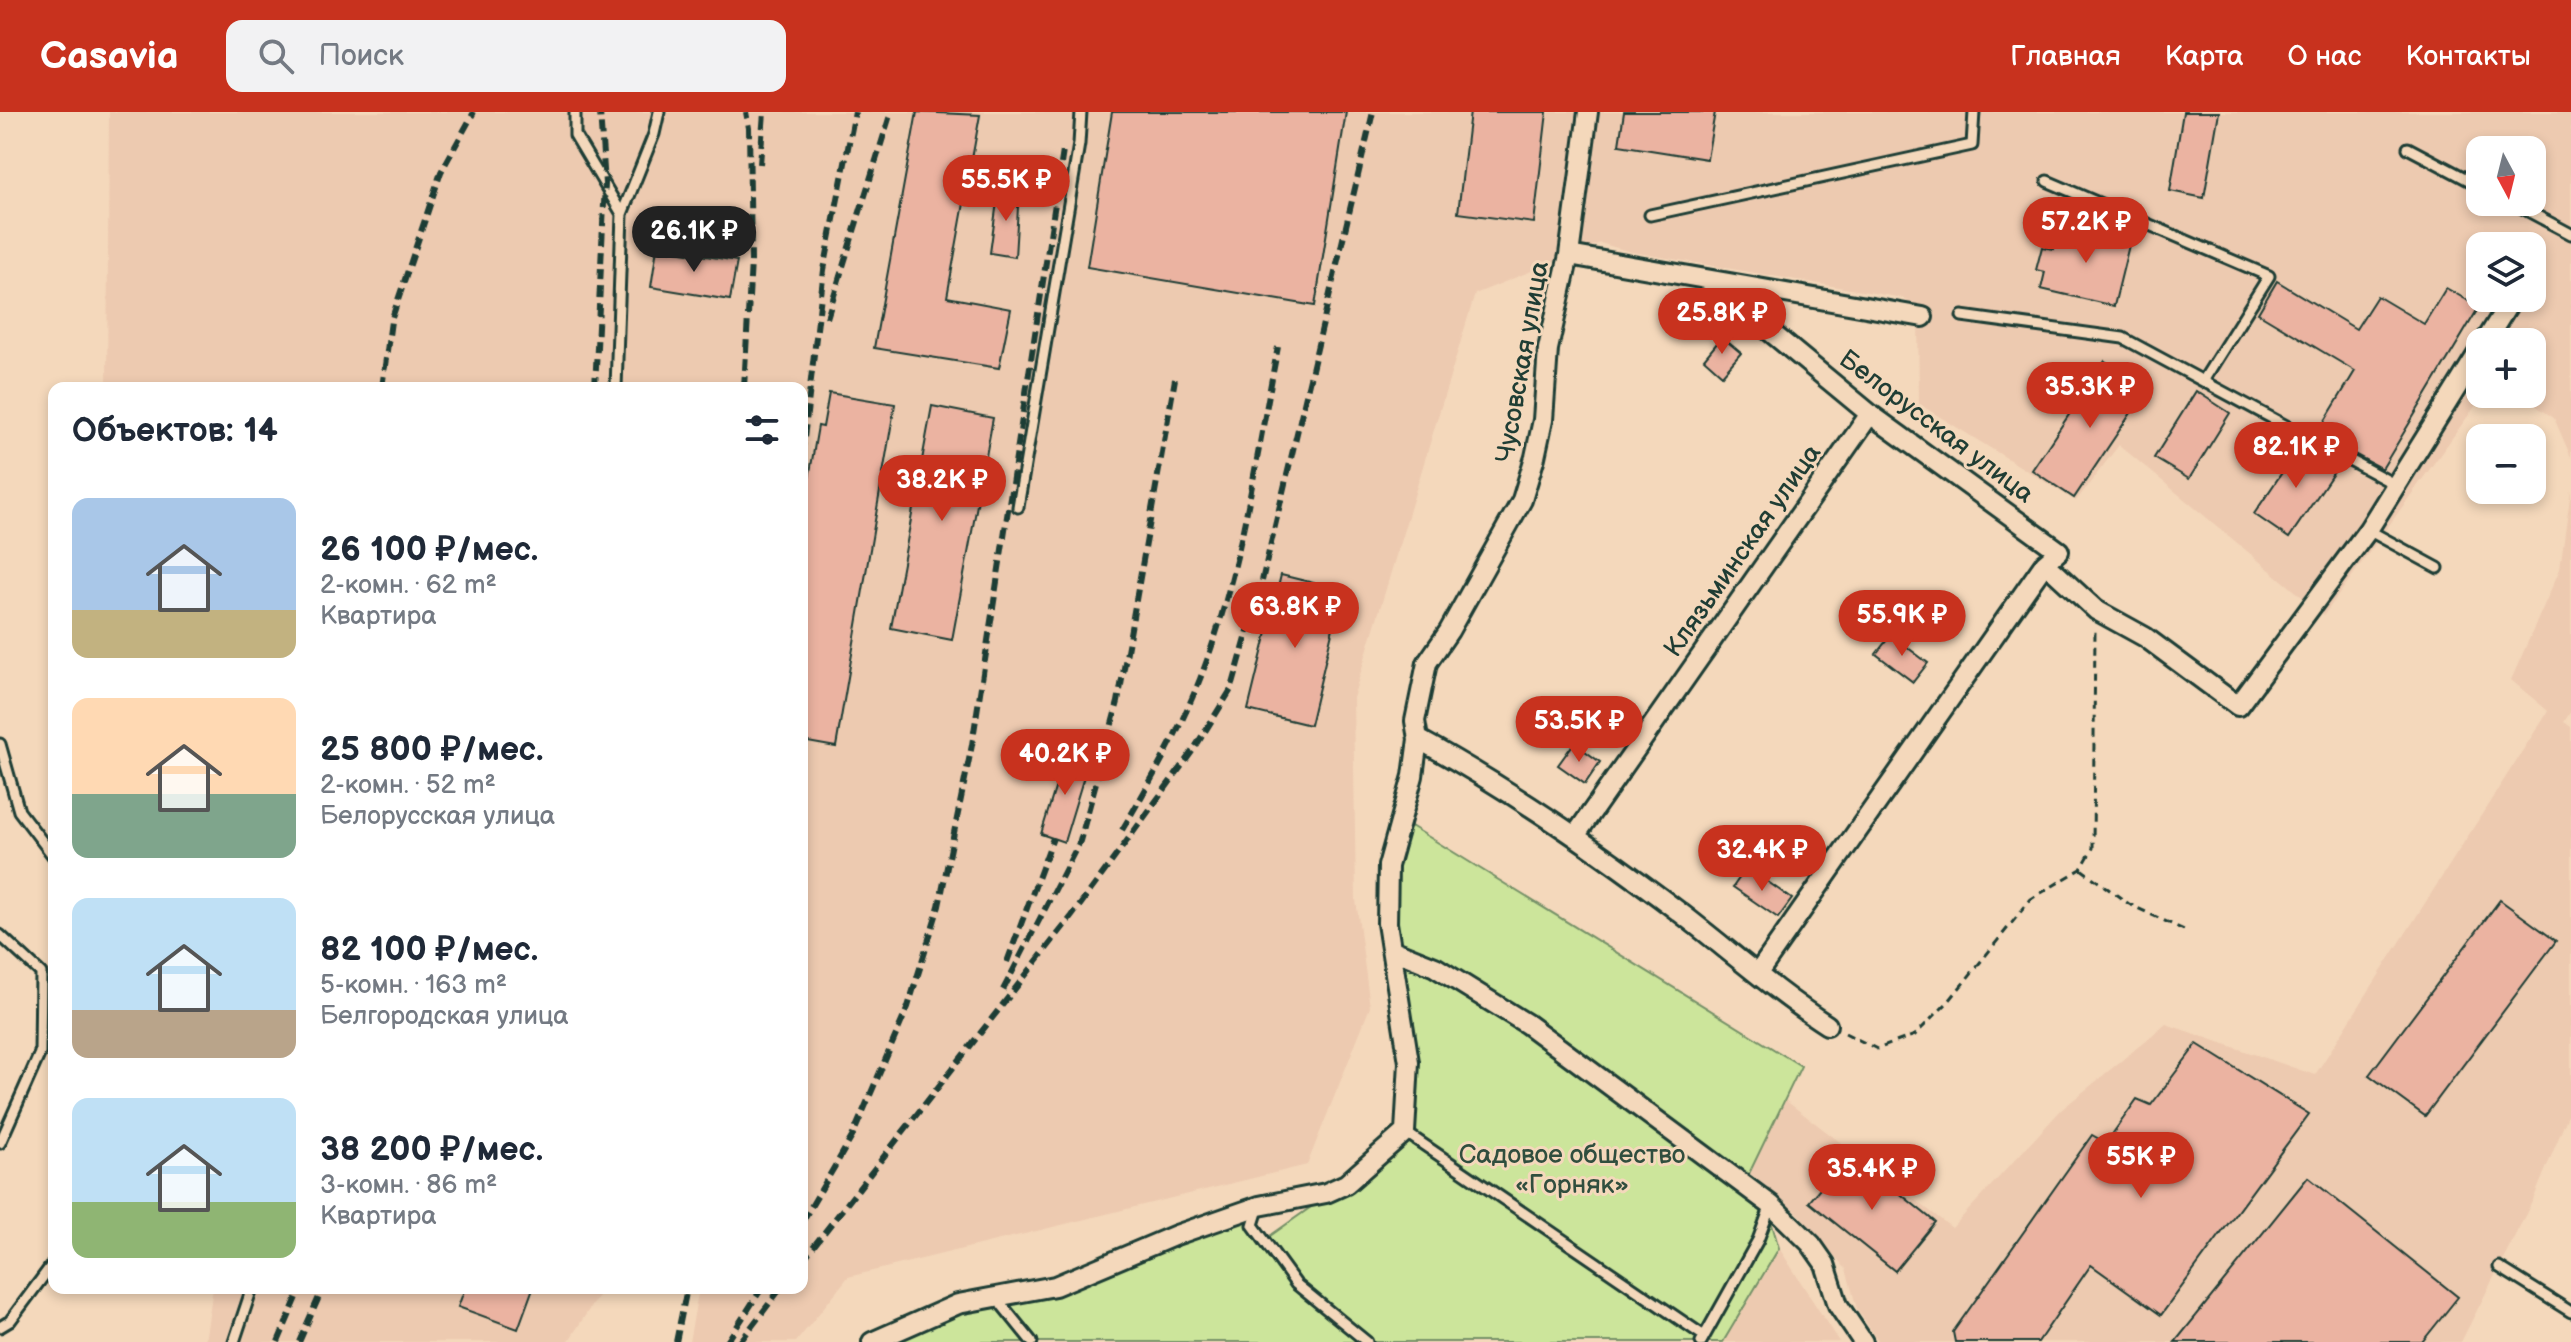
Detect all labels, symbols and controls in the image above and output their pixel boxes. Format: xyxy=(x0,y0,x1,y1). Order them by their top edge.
search box xyxy=(226,20,786,92)
text: Casavia xyxy=(40,34,178,79)
icon: search xyxy=(254,34,298,78)
text: Поиск xyxy=(318,38,404,74)
text: Главная xyxy=(2010,40,2121,73)
text: Карта xyxy=(2165,40,2244,73)
text: О нас xyxy=(2288,40,2361,73)
text: Контакты xyxy=(2405,40,2531,73)
north arrow xyxy=(2466,136,2546,216)
map controls xyxy=(2466,136,2546,504)
pin: 55.5K ₽ xyxy=(932,155,1080,223)
text: 55.5K ₽ xyxy=(961,165,1051,196)
pin: 57.2K ₽ xyxy=(2012,197,2160,265)
pin: 26.1K ₽ xyxy=(620,206,768,274)
text: 57.2K ₽ xyxy=(2041,207,2131,238)
text: 26.1K ₽ xyxy=(650,216,738,247)
button: layers xyxy=(2466,232,2546,312)
street label: Чусовская улица xyxy=(1490,259,1556,465)
pin: 25.8K ₽ xyxy=(1648,288,1796,356)
text: 25.8K ₽ xyxy=(1676,298,1768,329)
button: + xyxy=(2466,328,2546,408)
street label: Белорусская улица xyxy=(1833,344,2039,510)
pin: 35.3K ₽ xyxy=(2016,362,2164,430)
text: 35.3K ₽ xyxy=(2045,372,2135,403)
icon: filters xyxy=(740,408,784,452)
text: Объектов: 14 xyxy=(72,410,278,451)
pin: 82.1K ₽ xyxy=(2222,422,2370,490)
button: − xyxy=(2466,424,2546,504)
text: 82.1K ₽ xyxy=(2252,432,2340,463)
street label: Клязьминская улица xyxy=(1658,439,1828,663)
pin: 38.2K ₽ xyxy=(868,455,1016,523)
text: 38.2K ₽ xyxy=(896,465,988,496)
text: 26 100 ₽/мес. xyxy=(320,529,538,570)
icon: home xyxy=(136,530,232,626)
text: 2-комн. · 62 m² xyxy=(320,570,497,601)
pin: 63.8K ₽ xyxy=(1221,582,1369,650)
pin: 55.9K ₽ xyxy=(1828,590,1976,658)
text: 63.8K ₽ xyxy=(1249,592,1341,623)
text: 55.9K ₽ xyxy=(1857,600,1947,631)
text: Квартира xyxy=(320,601,437,632)
pin: 53.5K ₽ xyxy=(1505,696,1653,764)
text: 53.5K ₽ xyxy=(1534,706,1624,737)
text: 25 800 ₽/мес. xyxy=(320,729,543,770)
pin: 40.2K ₽ xyxy=(991,729,1139,797)
icon: home xyxy=(136,730,232,826)
text: 40.2K ₽ xyxy=(1019,739,1111,770)
text: 2-комн. · 52 m² xyxy=(320,770,496,801)
text: Белорусская улица xyxy=(320,801,555,832)
pin: 32.4K ₽ xyxy=(1688,825,1836,893)
text: 32.4K ₽ xyxy=(1716,835,1808,866)
text: 82 100 ₽/мес. xyxy=(320,929,538,970)
icon: home xyxy=(136,930,232,1026)
text: 5-комн. · 163 m² xyxy=(320,970,507,1001)
text: Белгородская улица xyxy=(320,1001,569,1032)
text: 38 200 ₽/мес. xyxy=(320,1129,543,1170)
icon: home xyxy=(136,1130,232,1226)
pin: 55K ₽ xyxy=(2085,1132,2197,1200)
park label: Садовое общество «Горняк» xyxy=(1459,1140,1685,1201)
text: 55K ₽ xyxy=(2106,1142,2176,1173)
pin: 35.4K ₽ xyxy=(1798,1144,1946,1212)
text: 35.4K ₽ xyxy=(1826,1154,1918,1185)
text: 3-комн. · 86 m² xyxy=(320,1170,497,1201)
text: Квартира xyxy=(320,1201,437,1232)

